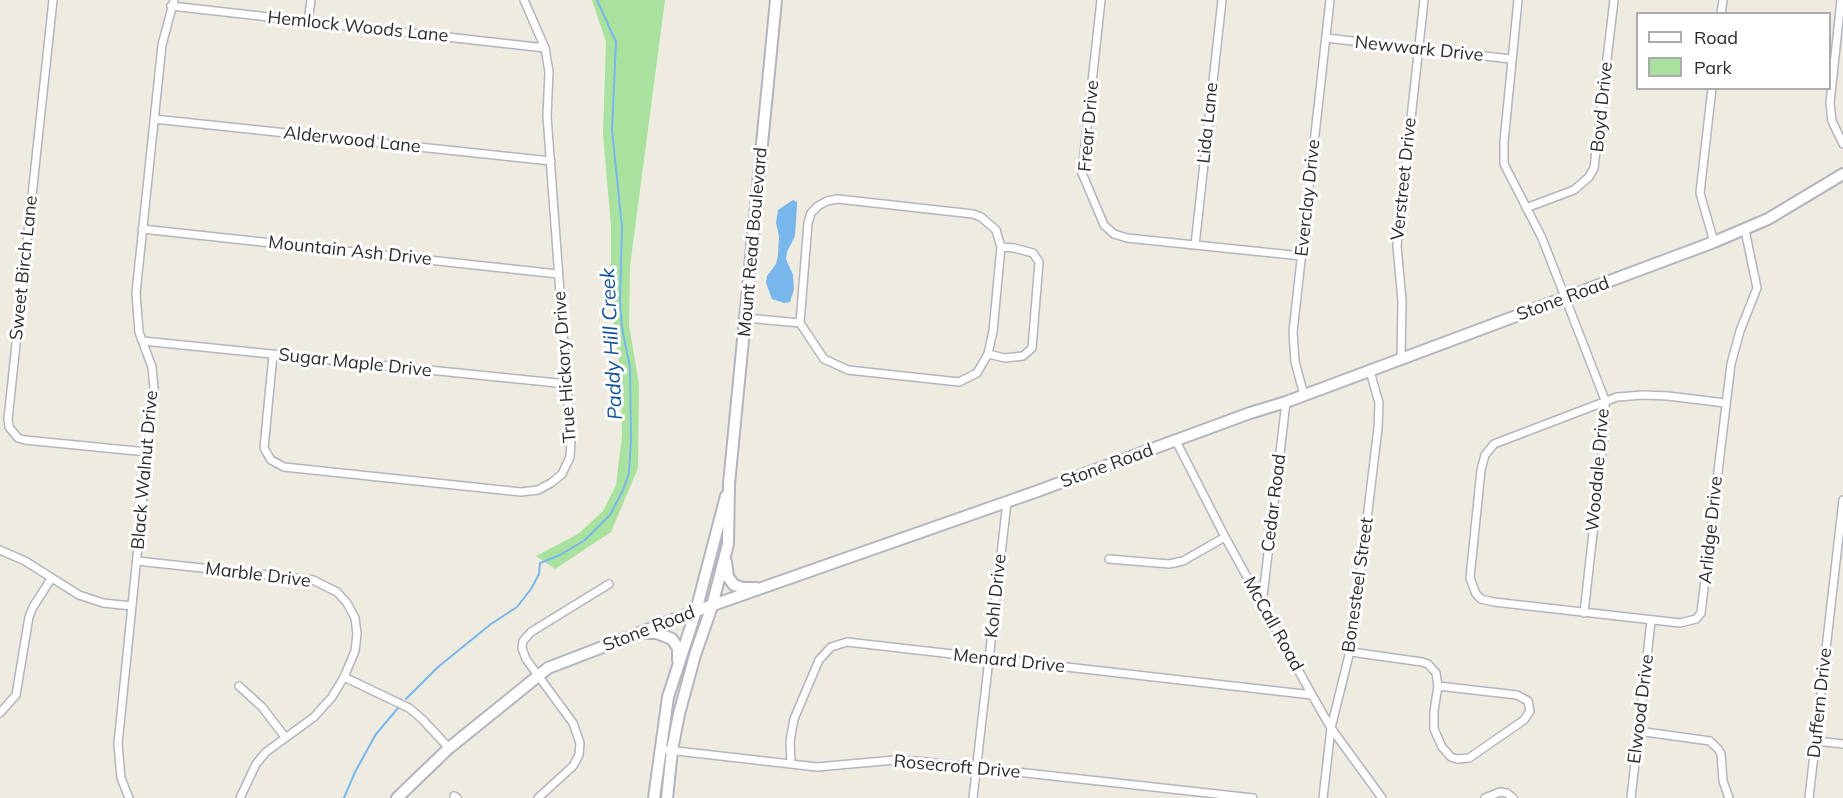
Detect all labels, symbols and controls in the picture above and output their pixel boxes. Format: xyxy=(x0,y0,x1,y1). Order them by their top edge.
street label: Hemlock Woods Lane xyxy=(267,7,449,47)
legend xyxy=(1636,12,1831,90)
text: Road xyxy=(1694,26,1738,49)
street label: Newwark Drive xyxy=(1354,32,1484,66)
text: Park xyxy=(1694,56,1732,79)
street label: Boyd Drive xyxy=(1587,61,1617,153)
street label: Frear Drive xyxy=(1074,79,1104,173)
street label: Lida Lane xyxy=(1193,81,1223,165)
street label: Verstreet Drive xyxy=(1387,117,1421,241)
street label: Alderwood Lane xyxy=(282,122,422,158)
street label: Everclay Drive xyxy=(1291,138,1325,258)
street label: Mount Read Boulevard xyxy=(734,146,772,338)
street label: Sweet Birch Lane xyxy=(6,195,42,341)
street label: Mountain Ash Drive xyxy=(267,232,433,270)
water label: Paddy Hill Creek xyxy=(596,267,628,421)
street label: Stone Road xyxy=(1514,272,1612,326)
street label: True Hickory Drive xyxy=(549,290,581,444)
street label: Sugar Maple Drive xyxy=(277,344,433,382)
street label: Black Walnut Drive xyxy=(127,390,163,550)
street label: Woodale Drive xyxy=(1582,408,1614,532)
street label: Stone Road xyxy=(1058,439,1156,493)
street label: Cedar Road xyxy=(1257,453,1291,553)
street label: Arlidge Drive xyxy=(1695,475,1727,585)
street label: Bonesteel Street xyxy=(1338,516,1378,654)
street label: Kohl Drive xyxy=(981,553,1011,639)
street label: Marble Drive xyxy=(204,558,312,592)
street label: McCall Road xyxy=(1238,573,1308,675)
street label: Stone Road xyxy=(600,602,698,656)
street label: Menard Drive xyxy=(952,644,1066,678)
street label: Duffern Drive xyxy=(1803,647,1837,759)
street label: Elwood Drive xyxy=(1624,653,1658,765)
street label: Rosecroft Drive xyxy=(893,751,1021,783)

